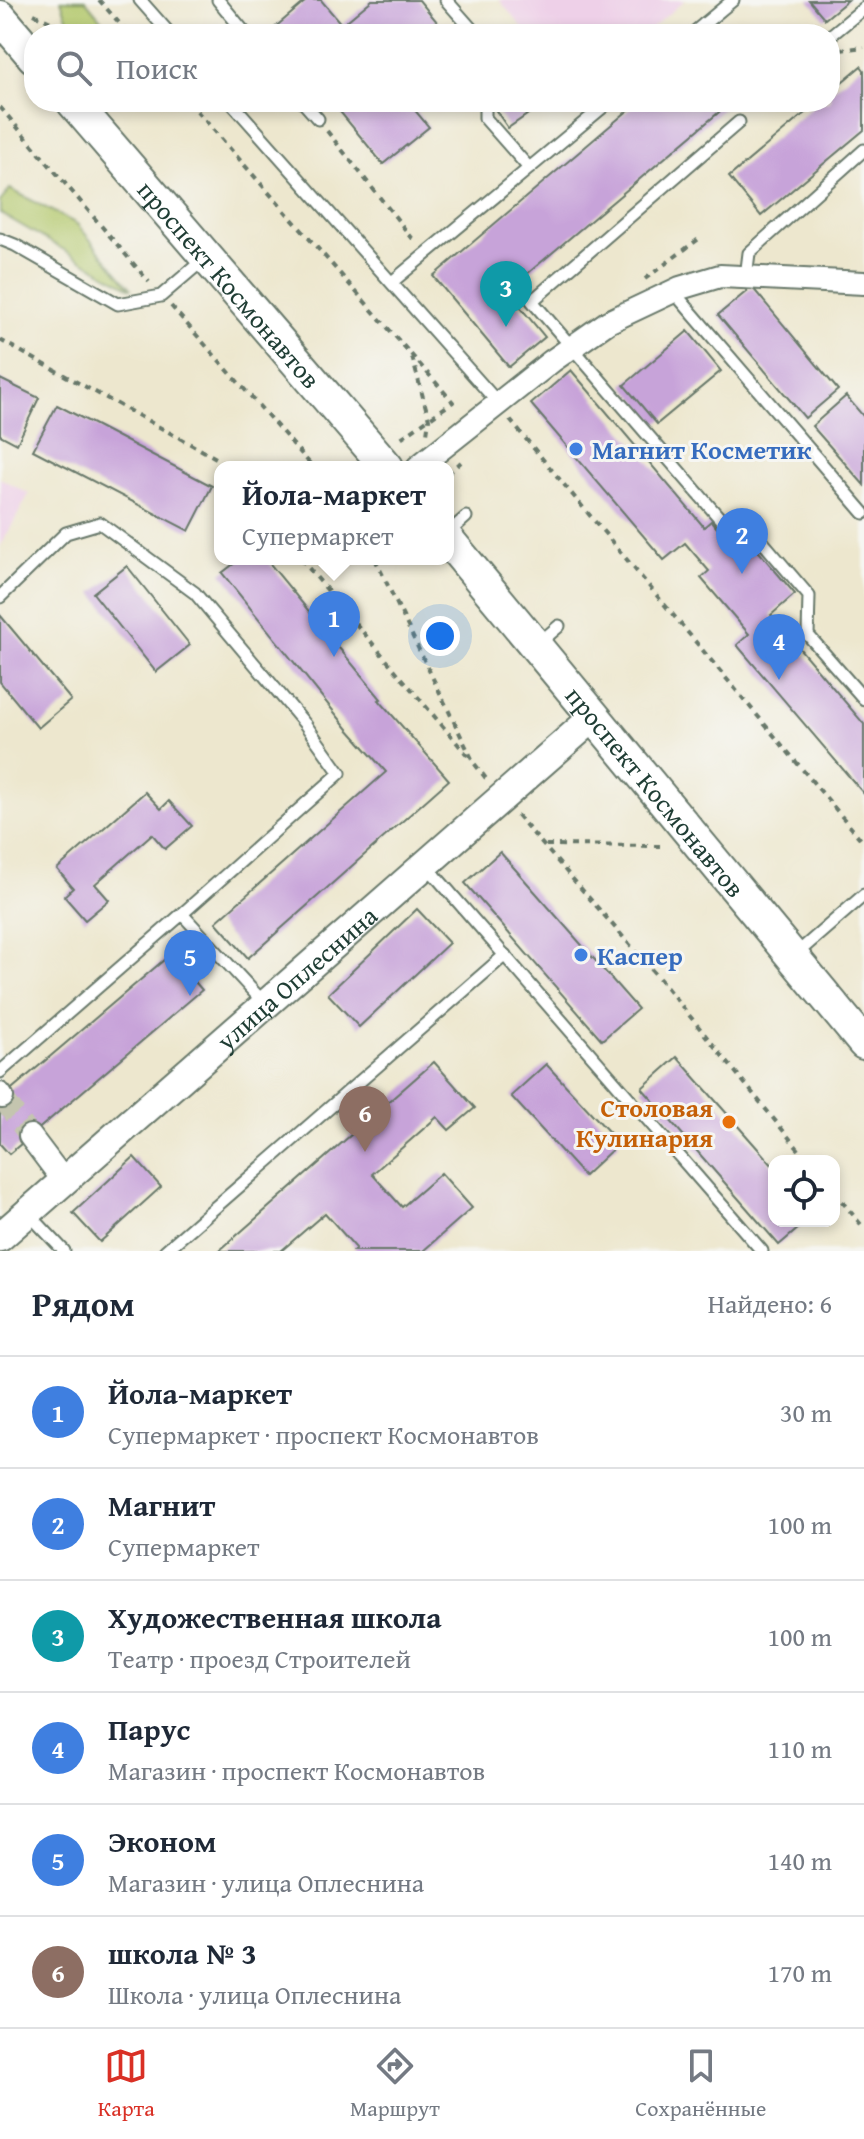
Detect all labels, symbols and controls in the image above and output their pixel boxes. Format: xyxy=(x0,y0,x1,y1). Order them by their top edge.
search box xyxy=(24,24,840,112)
icon: search xyxy=(52,46,96,90)
text: Поиск xyxy=(116,46,198,90)
street label: проспект Космонавтов xyxy=(129,171,330,397)
pin: 3 xyxy=(480,261,532,327)
place label: Магнит Косметик xyxy=(592,430,812,469)
marker: Магнит Косметик xyxy=(567,440,585,458)
popup xyxy=(214,461,454,565)
text: Йола-маркет xyxy=(242,472,426,516)
pin: 2 xyxy=(716,508,768,574)
text: Супермаркет xyxy=(242,516,394,555)
pin: 1 xyxy=(308,591,360,657)
pin: 4 xyxy=(753,614,805,680)
your location xyxy=(420,616,460,656)
street label: проспект Космонавтов xyxy=(557,677,755,905)
street label: улица Оплеснина xyxy=(207,896,386,1060)
pin: 5 xyxy=(164,930,216,996)
place label: Каспер xyxy=(597,936,683,975)
marker: Каспер xyxy=(572,946,590,964)
pin: 6 xyxy=(339,1086,391,1152)
place label: Столовая Кулинария xyxy=(576,1088,713,1157)
marker: Столовая Кулинария xyxy=(720,1113,738,1131)
map controls xyxy=(768,1155,840,1227)
button: locate xyxy=(768,1155,840,1227)
text: Рядом xyxy=(32,1279,135,1328)
text: Найдено: 6 xyxy=(708,1284,832,1323)
text: Йола-маркет xyxy=(108,1371,292,1415)
text: 1 xyxy=(51,1393,65,1432)
text: 30 m xyxy=(780,1393,832,1432)
text: Супермаркет · проспект Космонавтов xyxy=(108,1415,539,1454)
text: Магнит xyxy=(108,1483,215,1527)
text: 2 xyxy=(51,1505,65,1544)
text: 100 m xyxy=(767,1505,832,1544)
text: Супермаркет xyxy=(108,1527,260,1566)
text: Художественная школа xyxy=(108,1595,442,1639)
text: 3 xyxy=(51,1617,65,1656)
text: 100 m xyxy=(767,1617,832,1656)
text: Театр · проезд Строителей xyxy=(108,1639,411,1678)
text: Парус xyxy=(108,1707,190,1751)
text: 4 xyxy=(51,1729,65,1768)
text: 110 m xyxy=(767,1729,832,1768)
text: Магазин · проспект Космонавтов xyxy=(108,1751,485,1790)
text: Эконом xyxy=(108,1819,217,1863)
text: 5 xyxy=(51,1841,65,1880)
text: 140 m xyxy=(767,1841,832,1880)
text: Магазин · улица Оплеснина xyxy=(108,1863,424,1902)
text: школа № 3 xyxy=(108,1931,257,1975)
text: 6 xyxy=(51,1953,65,1992)
text: 170 m xyxy=(767,1953,832,1992)
text: Школа · улица Оплеснина xyxy=(108,1975,401,2014)
tab: Карта xyxy=(98,2044,155,2124)
tab: Маршрут xyxy=(350,2044,440,2124)
tab: Сохранённые xyxy=(635,2044,766,2124)

